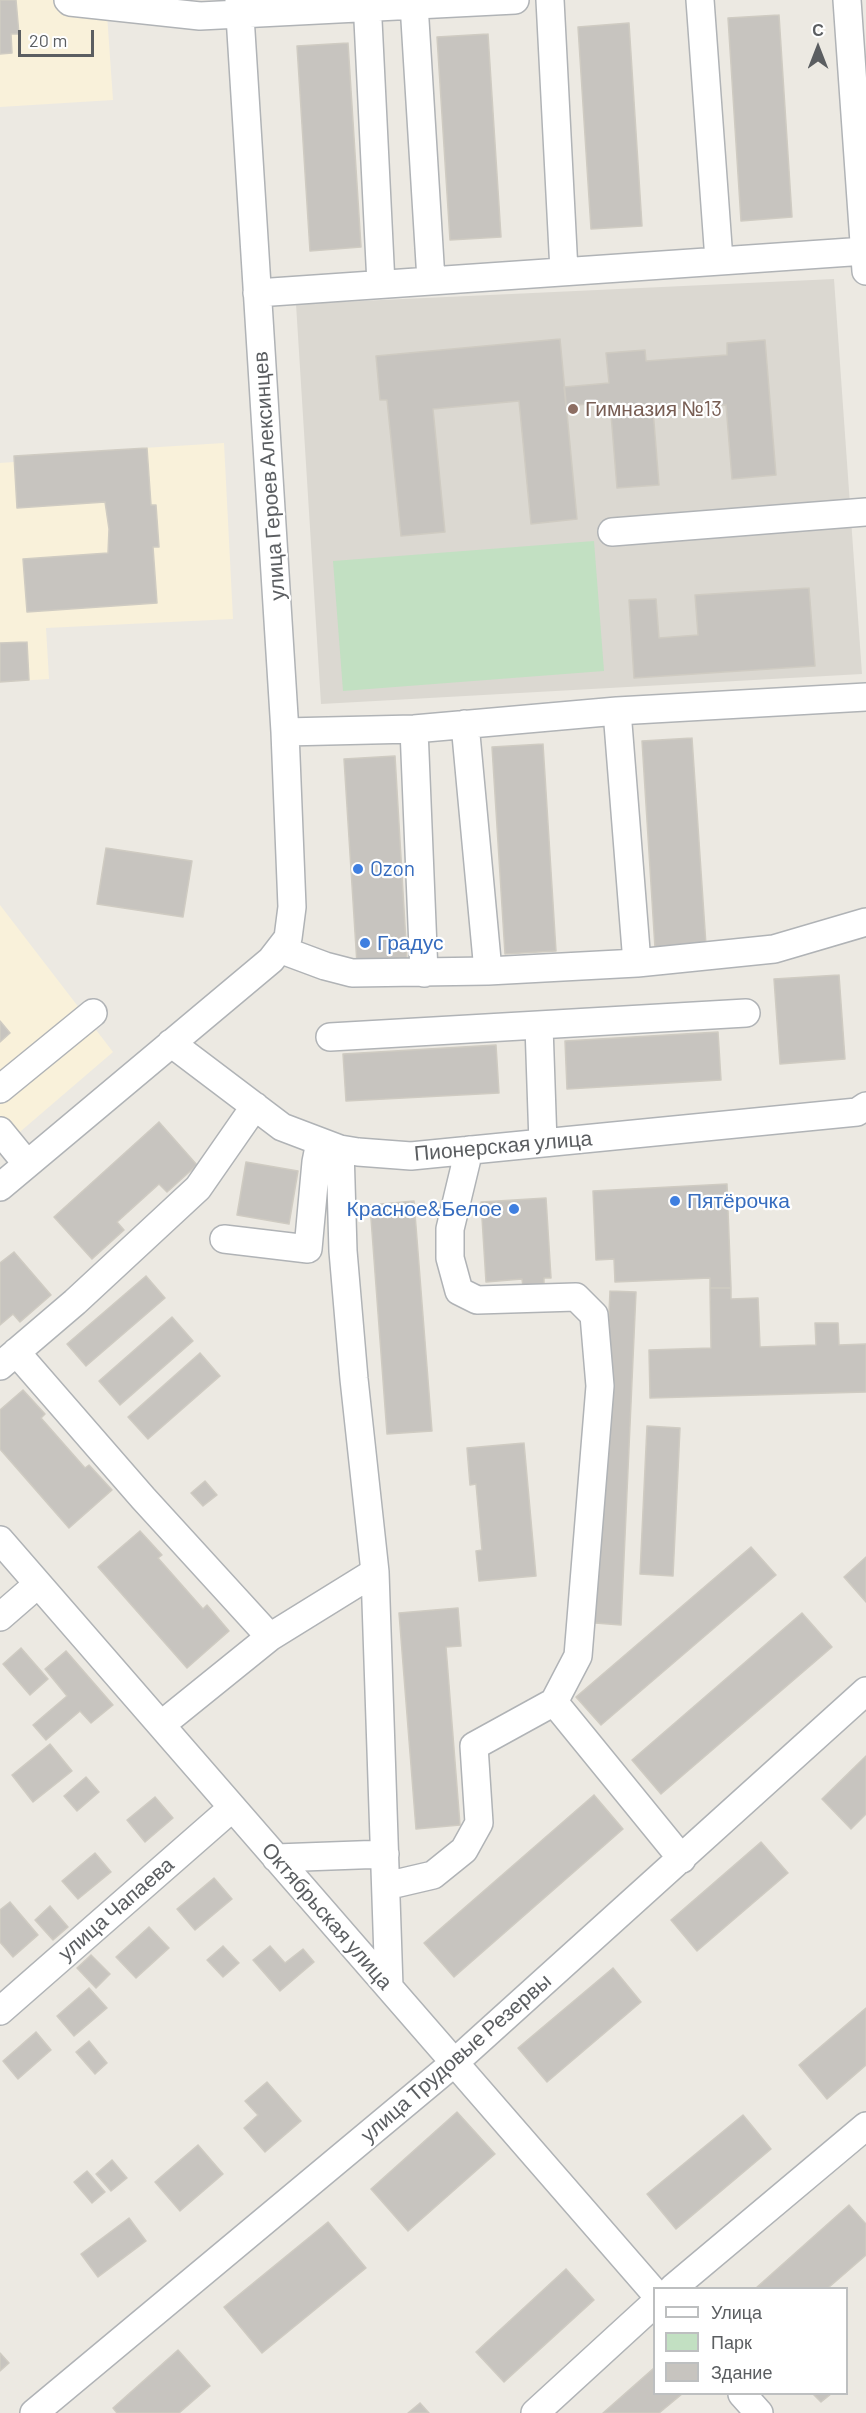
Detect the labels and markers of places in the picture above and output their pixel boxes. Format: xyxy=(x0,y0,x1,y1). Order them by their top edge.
place label: Гимназия №13 xyxy=(585,396,722,422)
marker: Гимназия №13 xyxy=(566,402,580,416)
place label: Ozon xyxy=(370,856,415,882)
marker: Ozon xyxy=(351,862,365,876)
place label: Градус xyxy=(377,930,444,956)
marker: Градус xyxy=(358,936,372,950)
place label: Пятёрочка xyxy=(687,1188,790,1214)
marker: Пятёрочка xyxy=(668,1194,682,1208)
place label: Красное&Белое xyxy=(347,1196,502,1222)
marker: Красное&Белое xyxy=(507,1202,521,1216)

